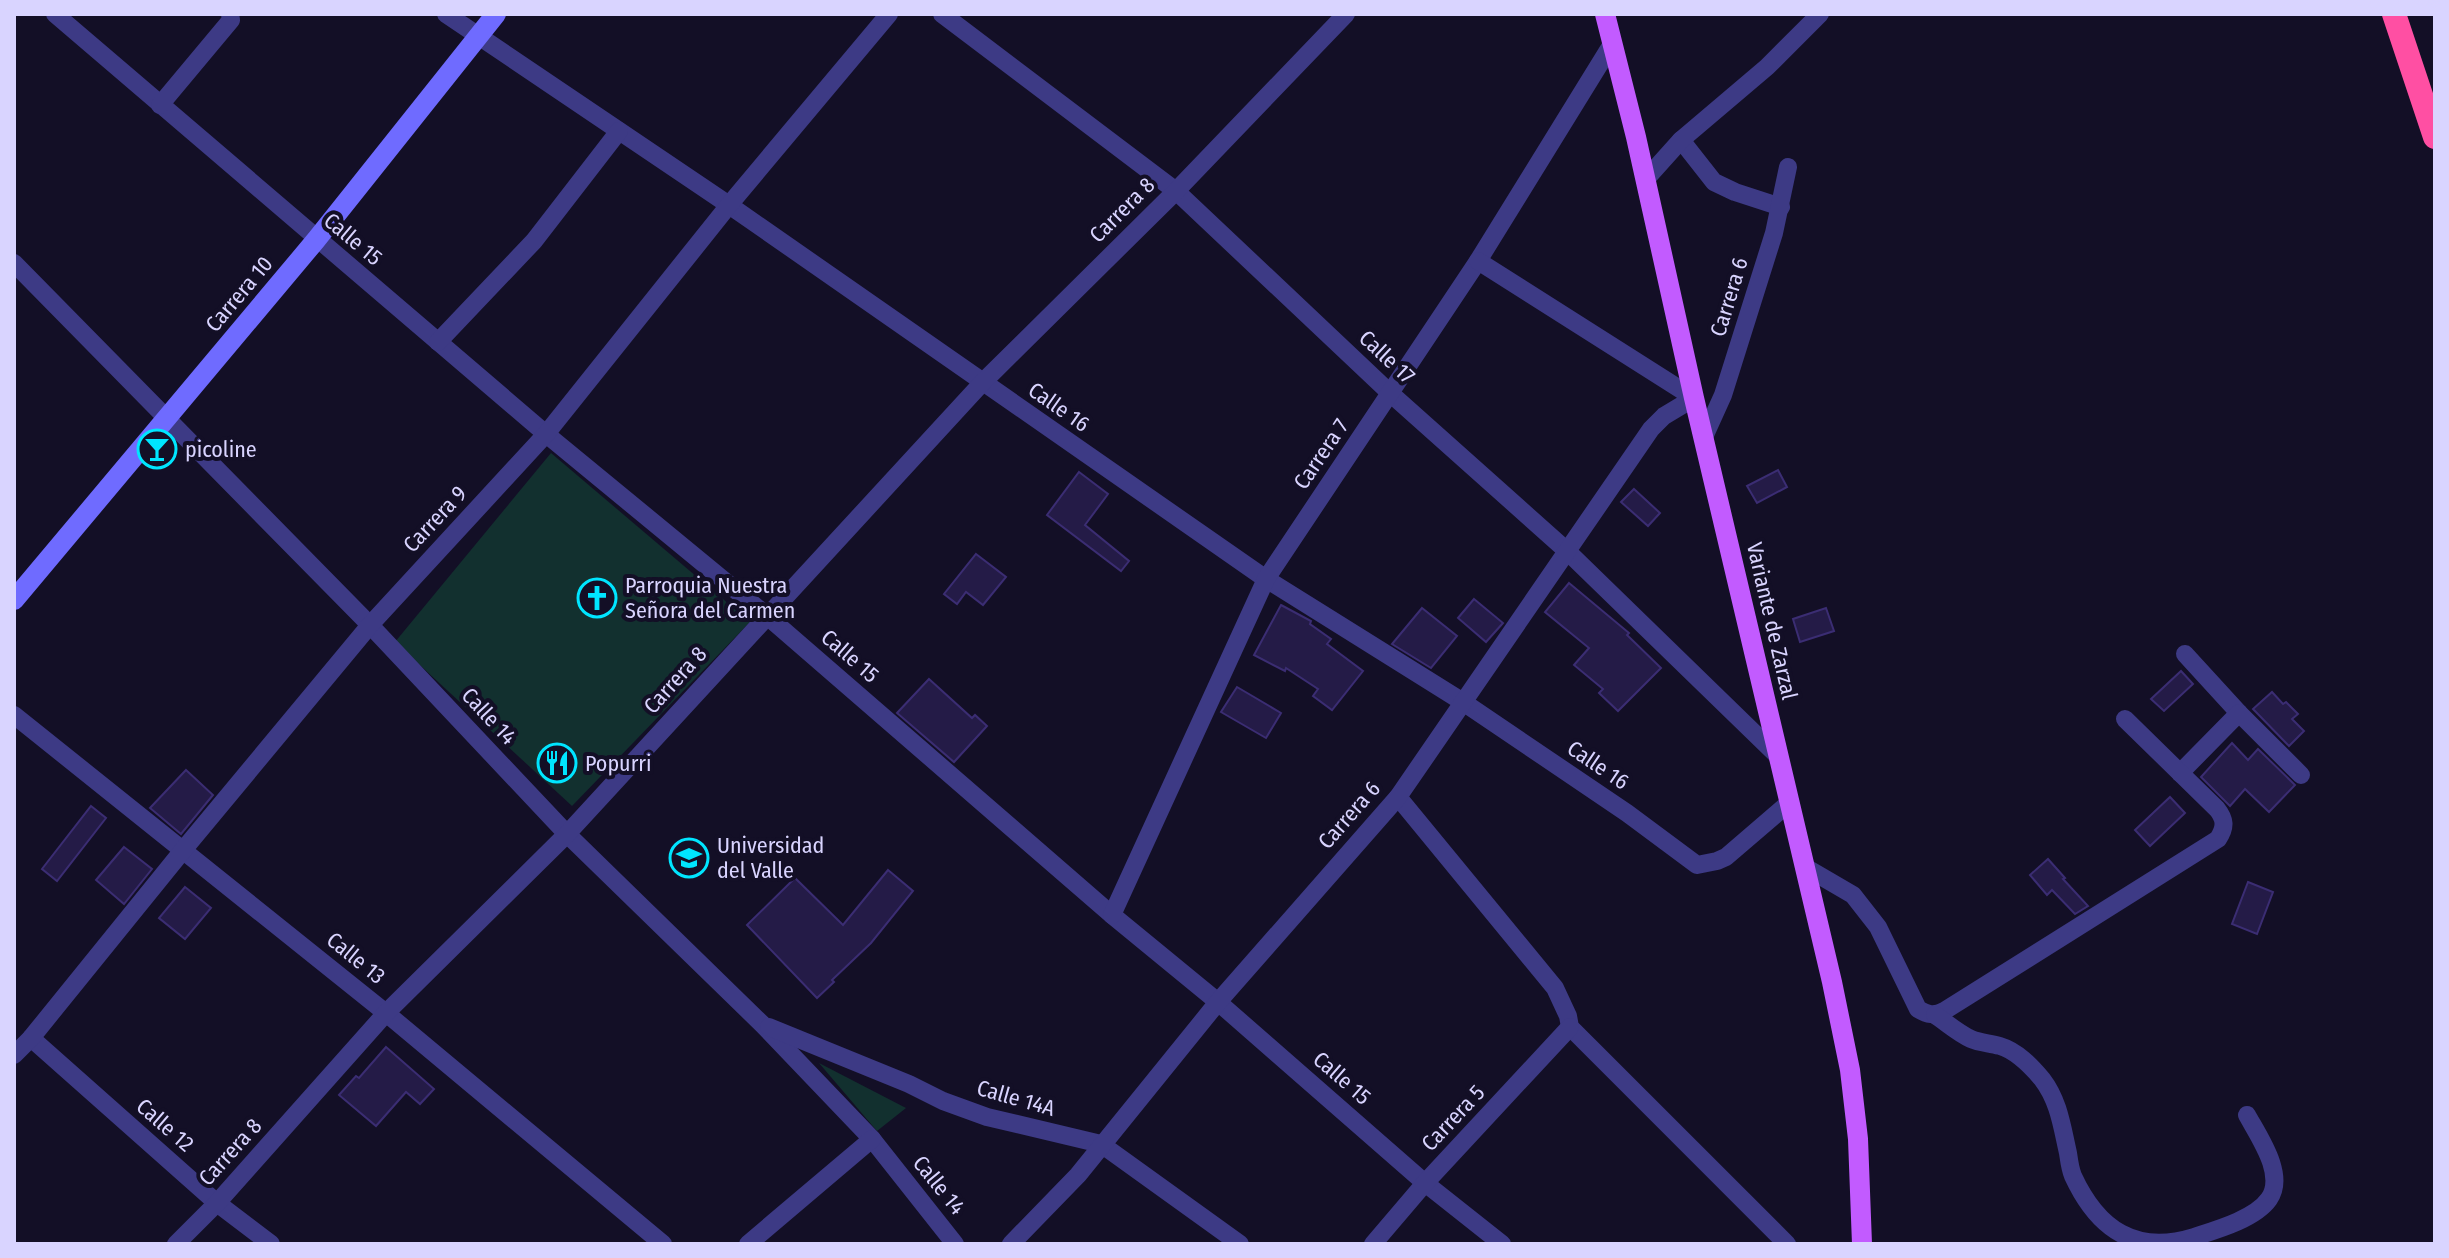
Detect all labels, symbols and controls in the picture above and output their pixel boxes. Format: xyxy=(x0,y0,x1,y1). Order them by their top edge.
street label: Carrera 8 xyxy=(1084,172,1160,248)
street label: Calle 15 xyxy=(318,207,388,271)
street label: Carrera 10 xyxy=(200,251,278,337)
street label: Carrera 6 xyxy=(1704,254,1754,340)
street label: Calle 17 xyxy=(1353,324,1421,390)
street label: Calle 16 xyxy=(1023,376,1095,438)
street label: Carrera 7 xyxy=(1288,414,1354,494)
bar icon: picoline xyxy=(136,428,178,470)
place label: picoline xyxy=(185,436,257,463)
street label: Carrera 9 xyxy=(398,480,472,558)
street label: Variante de Zarzal xyxy=(1741,540,1803,702)
place label: Parroquia Nuestra Señora del Carmen xyxy=(625,572,795,624)
church icon: Parroquia Nuestra Señora del Carmen xyxy=(576,577,618,619)
street label: Calle 15 xyxy=(816,624,884,688)
street label: Carrera 8 xyxy=(638,641,712,719)
street label: Calle 14 xyxy=(456,682,522,750)
street label: Calle 16 xyxy=(1562,735,1634,795)
restaurant icon: Popurri xyxy=(536,742,578,784)
place label: Popurri xyxy=(585,750,652,777)
street label: Carrera 6 xyxy=(1312,775,1386,854)
place label: Universidad del Valle xyxy=(717,832,824,884)
school or university icon: Universidad del Valle xyxy=(668,837,710,879)
street label: Calle 13 xyxy=(321,926,391,990)
street label: Calle 15 xyxy=(1308,1046,1376,1110)
street label: Calle 14A xyxy=(974,1074,1059,1122)
street label: Carrera 5 xyxy=(1416,1079,1490,1157)
street label: Calle 12 xyxy=(131,1093,199,1157)
street label: Carrera 8 xyxy=(193,1113,267,1191)
street label: Calle 14 xyxy=(907,1150,971,1220)

